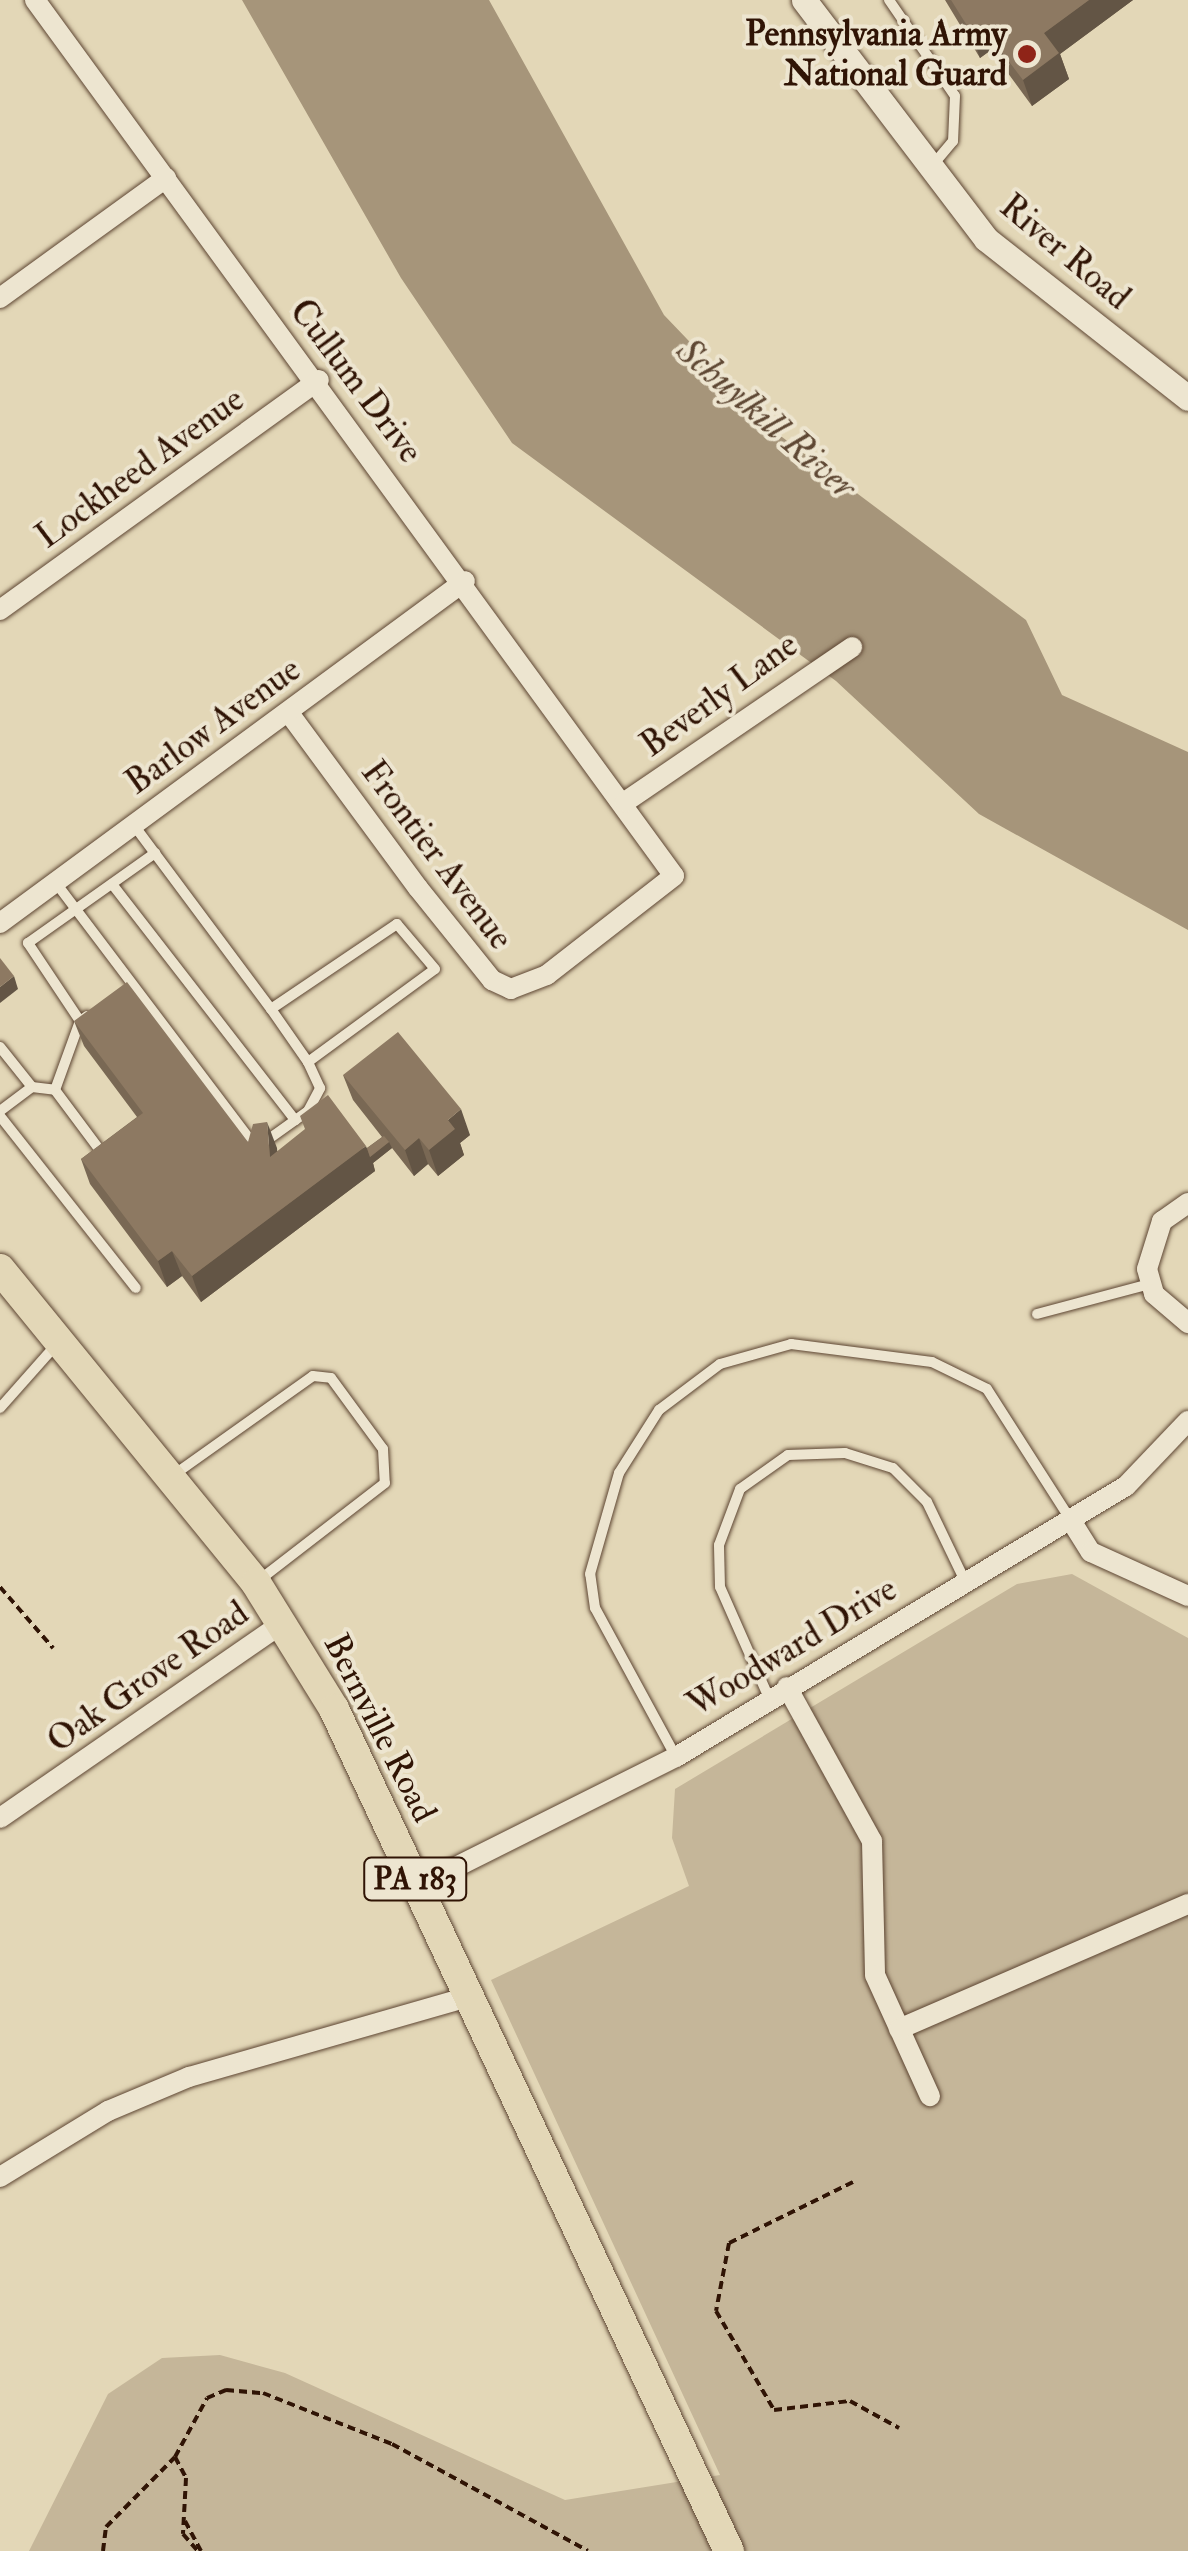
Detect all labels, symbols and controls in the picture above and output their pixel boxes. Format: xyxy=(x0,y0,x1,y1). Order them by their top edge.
place label: Pennsylvania Army National Guard xyxy=(745,13,1007,95)
marker: Pennsylvania Army National Guard xyxy=(1016,43,1038,65)
street label: River Road xyxy=(991,185,1139,319)
street label: Cullum Drive xyxy=(281,291,431,471)
water label: Schuylkill River xyxy=(667,329,865,509)
street label: Lockheed Avenue xyxy=(28,379,252,557)
street label: Beverly Lane xyxy=(632,624,806,766)
street label: Barlow Avenue xyxy=(117,648,309,804)
street label: Frontier Avenue xyxy=(352,752,522,958)
street label: Woodward Drive xyxy=(680,1568,904,1726)
street label: Oak Grove Road xyxy=(39,1592,257,1762)
street label: Bernville Road xyxy=(315,1627,445,1829)
road number: PA 183 xyxy=(362,1852,468,1906)

